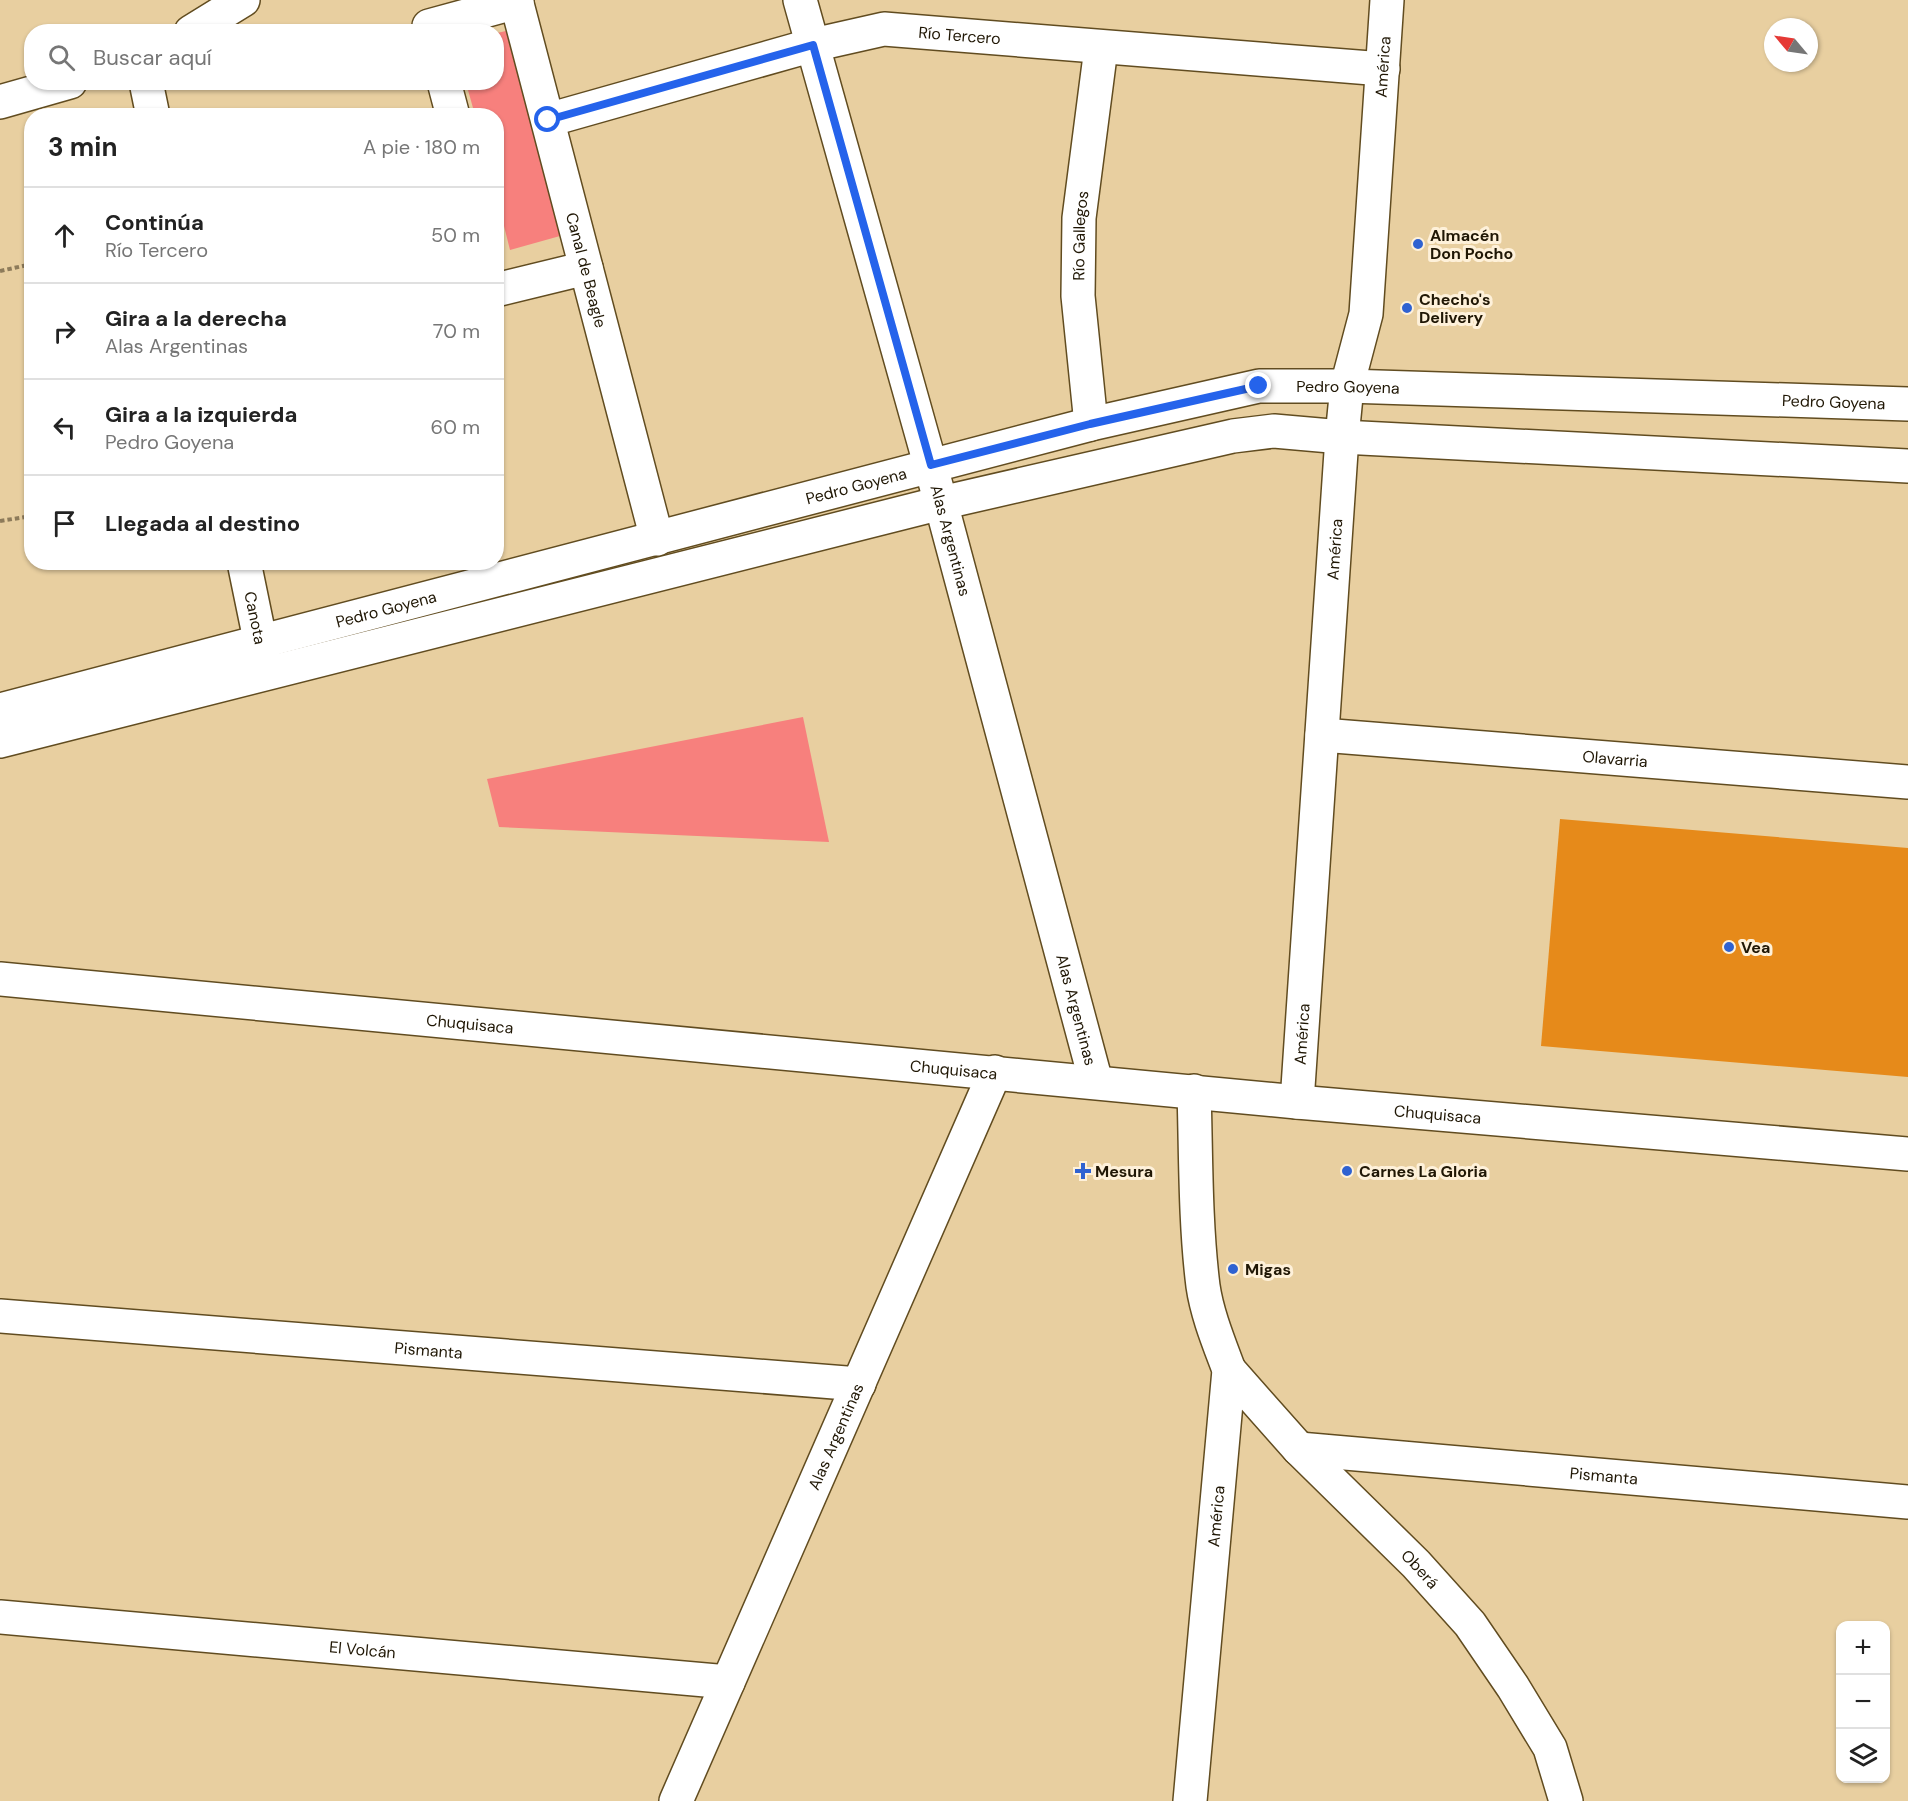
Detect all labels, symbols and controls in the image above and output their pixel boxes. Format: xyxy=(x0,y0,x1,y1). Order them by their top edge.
north arrow xyxy=(1764,18,1818,72)
street label: Río Tercero xyxy=(918,21,1002,49)
search box xyxy=(24,24,504,90)
street label: América xyxy=(1370,35,1395,98)
icon: search xyxy=(45,41,78,74)
text: Buscar aquí xyxy=(93,43,212,72)
route start xyxy=(534,106,560,132)
text: 3 min xyxy=(48,130,117,164)
text: A pie · 180 m xyxy=(363,134,480,160)
street label: Río Gallegos xyxy=(1068,190,1093,281)
text: Continúa xyxy=(105,208,204,237)
street label: Canal de Beagle xyxy=(561,210,612,330)
icon: ahead xyxy=(48,219,81,252)
text: 50 m xyxy=(431,222,480,248)
place label: Almacén Don Pocho xyxy=(1430,225,1513,264)
text: Río Tercero xyxy=(105,237,208,263)
marker: Almacén Don Pocho xyxy=(1411,237,1425,251)
place label: Checho's Delivery xyxy=(1419,289,1491,328)
marker: Checho's Delivery xyxy=(1400,301,1414,315)
text: Gira a la derecha xyxy=(105,304,287,333)
icon: right xyxy=(48,315,81,348)
text: 70 m xyxy=(433,318,480,344)
text: Alas Argentinas xyxy=(105,333,248,359)
route end xyxy=(1245,372,1271,398)
street label: Pedro Goyena xyxy=(1296,375,1400,398)
street label: Pedro Goyena xyxy=(1782,389,1886,414)
text: Gira a la izquierda xyxy=(105,400,297,429)
icon: left xyxy=(48,411,81,444)
text: 60 m xyxy=(431,414,480,440)
text: Pedro Goyena xyxy=(105,429,234,455)
street label: Pedro Goyena xyxy=(803,462,909,509)
street label: Alas Argentinas xyxy=(926,482,976,598)
icon: arrive xyxy=(48,507,81,540)
text: Llegada al destino xyxy=(105,509,300,538)
street label: América xyxy=(1322,518,1347,581)
street label: Pedro Goyena xyxy=(333,586,439,632)
street label: Canota xyxy=(240,589,271,646)
street label: Olavarria xyxy=(1582,745,1649,772)
place label: Vea xyxy=(1741,937,1770,958)
marker: Vea xyxy=(1722,940,1736,954)
street label: Alas Argentinas xyxy=(1052,952,1102,1068)
street label: América xyxy=(1289,1003,1314,1066)
street label: Chuquisaca xyxy=(425,1009,514,1038)
street label: Chuquisaca xyxy=(909,1055,998,1084)
street label: Chuquisaca xyxy=(1393,1100,1482,1128)
place label: Mesura xyxy=(1095,1161,1153,1182)
place label: Carnes La Gloria xyxy=(1359,1161,1487,1182)
marker: Mesura xyxy=(1076,1164,1090,1178)
marker: Carnes La Gloria xyxy=(1340,1164,1354,1178)
place label: Migas xyxy=(1245,1259,1291,1280)
marker: Migas xyxy=(1226,1262,1240,1276)
street label: Pismanta xyxy=(394,1337,464,1363)
street label: Alas Argentinas xyxy=(803,1380,868,1493)
street label: Pismanta xyxy=(1569,1462,1639,1489)
street label: América xyxy=(1203,1485,1229,1548)
street label: Oberá xyxy=(1397,1545,1444,1593)
map controls xyxy=(1836,1621,1890,1783)
button: + xyxy=(1836,1621,1890,1675)
street label: El Volcán xyxy=(328,1636,397,1663)
button: − xyxy=(1836,1675,1890,1729)
button: layers xyxy=(1836,1729,1890,1783)

